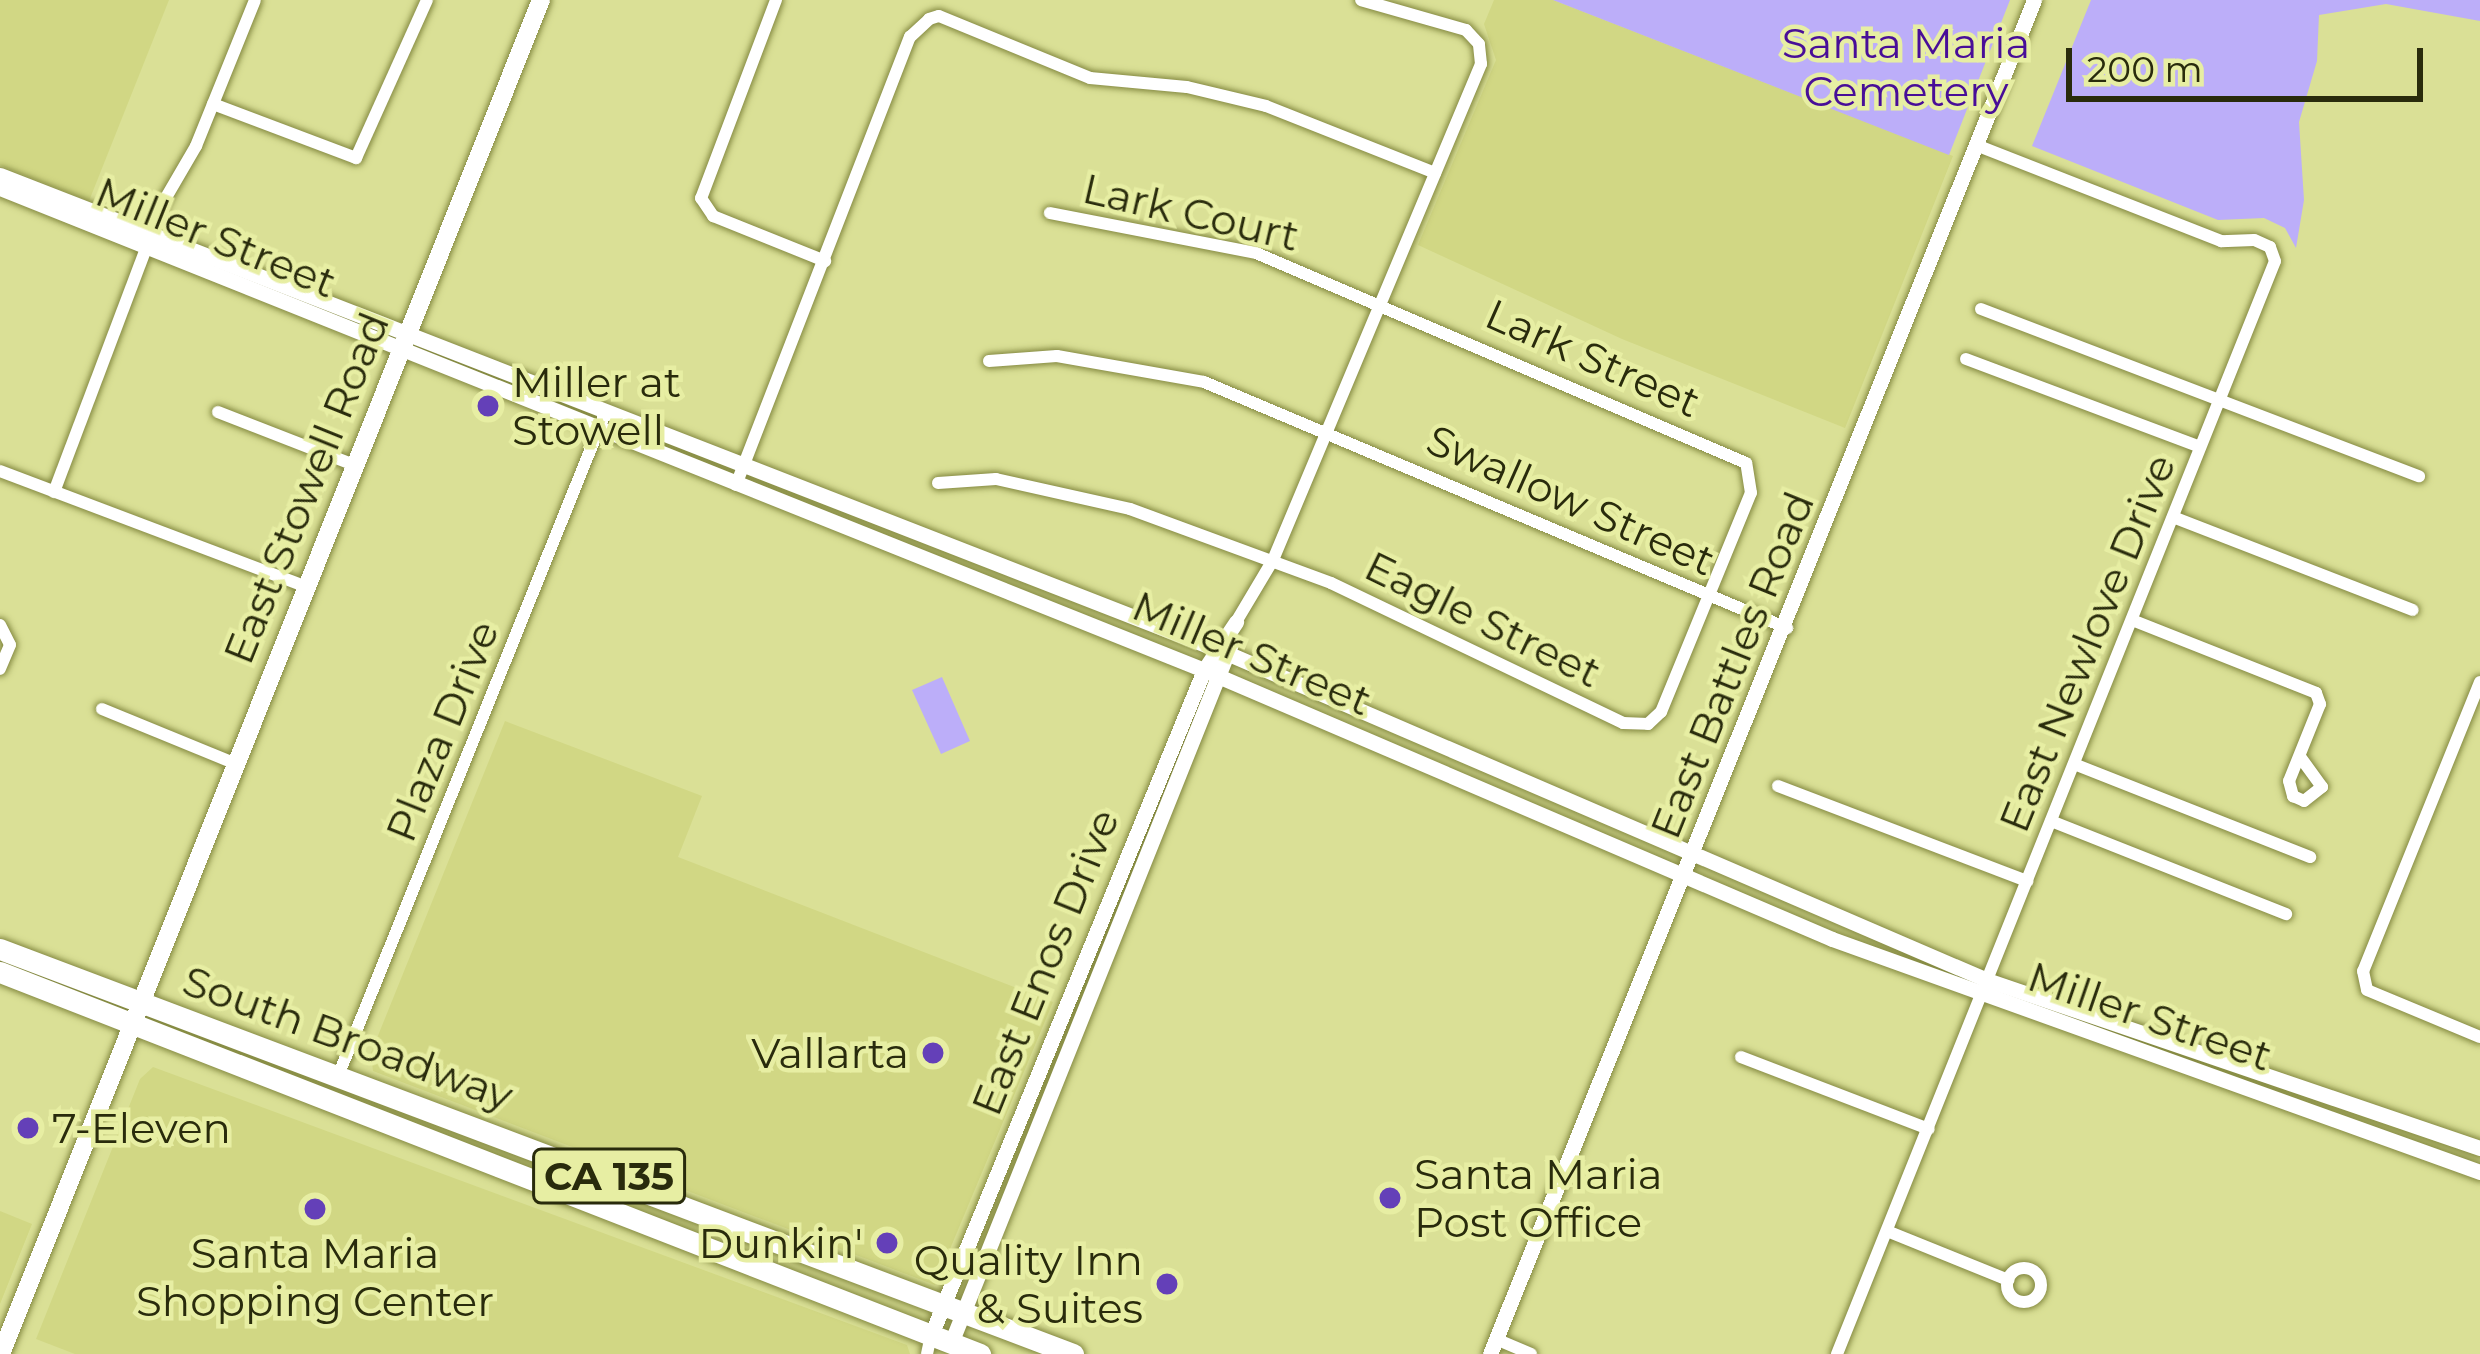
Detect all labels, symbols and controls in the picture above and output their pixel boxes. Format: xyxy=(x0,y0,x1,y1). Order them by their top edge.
park label: Santa Maria Cemetery xyxy=(1782,18,2030,116)
scale bar xyxy=(2072,24,2429,98)
text: 200 m xyxy=(2087,47,2203,91)
street label: Lark Court xyxy=(1078,163,1304,261)
street label: Miller Street xyxy=(89,166,343,308)
street label: Lark Street xyxy=(1478,288,1708,428)
street label: East Stowell Road xyxy=(213,305,399,671)
place label: Miller at Stowell xyxy=(512,357,681,455)
marker: Miller at Stowell xyxy=(475,393,501,419)
street label: Swallow Street xyxy=(1419,414,1723,586)
street label: East Newlove Drive xyxy=(1988,447,2186,839)
street label: East Battles Road xyxy=(1640,484,1824,846)
street label: Eagle Street xyxy=(1357,540,1609,698)
street label: Miller Street xyxy=(1125,580,1379,726)
street label: Plaza Drive xyxy=(375,613,509,849)
street label: East Enos Drive xyxy=(961,802,1129,1122)
street label: Miller Street xyxy=(2022,951,2278,1081)
street label: South Broadway xyxy=(176,955,520,1121)
place label: Vallarta xyxy=(751,1028,909,1078)
marker: Vallarta xyxy=(920,1040,946,1066)
place label: 7-Eleven xyxy=(52,1103,231,1153)
marker: 7-Eleven xyxy=(15,1115,41,1141)
road number: CA 135 xyxy=(531,1143,687,1209)
place label: Santa Maria Post Office xyxy=(1414,1149,1662,1248)
marker: Santa Maria Post Office xyxy=(1377,1185,1403,1211)
marker: Santa Maria Shopping Center xyxy=(302,1196,328,1222)
place label: Dunkin' xyxy=(698,1218,863,1268)
place label: Santa Maria Shopping Center xyxy=(136,1228,494,1326)
marker: Dunkin' xyxy=(874,1230,900,1256)
place label: Quality Inn & Suites xyxy=(914,1235,1143,1334)
marker: Quality Inn & Suites xyxy=(1154,1271,1180,1297)

